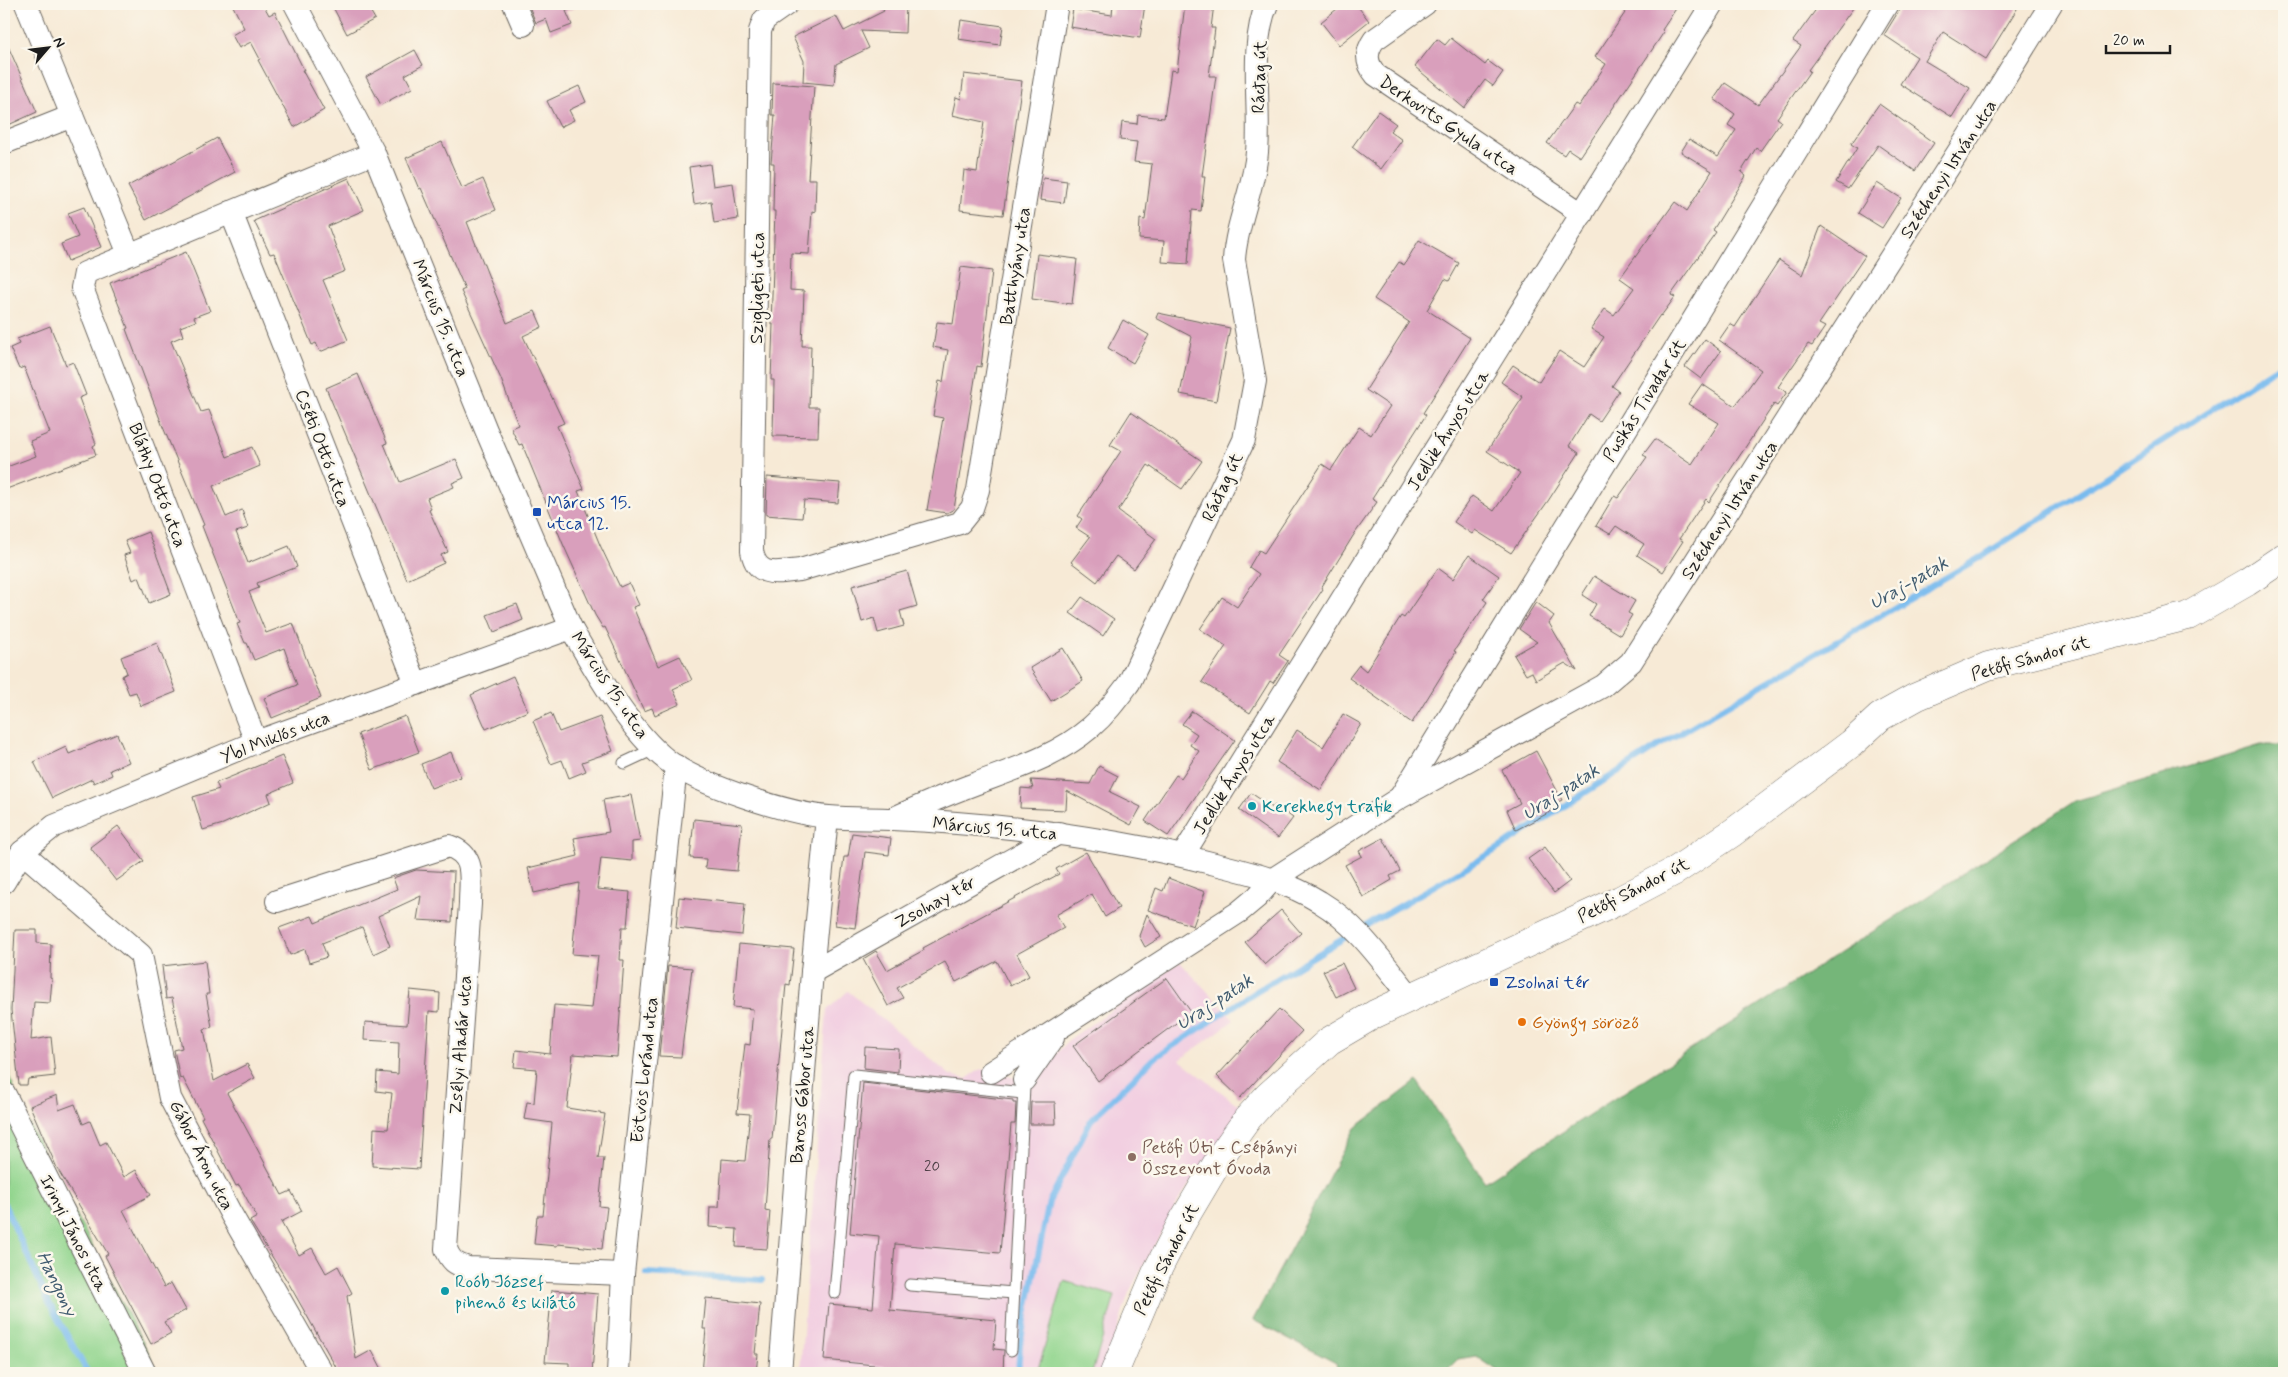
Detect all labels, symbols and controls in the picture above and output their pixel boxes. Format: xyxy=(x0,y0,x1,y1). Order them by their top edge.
north arrow xyxy=(22,22,72,72)
scale bar xyxy=(2106,22,2169,54)
text: 20 m xyxy=(2113,31,2145,51)
text: N xyxy=(48,34,69,51)
street label: Ráctag út xyxy=(1247,40,1273,114)
street label: Derkovits Gyula utca xyxy=(1374,70,1523,181)
street label: Széchenyi István utca xyxy=(1895,95,2003,244)
street label: Batthyány utca xyxy=(995,205,1037,327)
street label: Szigligeti utca xyxy=(745,232,772,344)
street label: Március 15. utca xyxy=(406,256,475,381)
street label: Puskás Tivadar út xyxy=(1598,334,1692,466)
street label: Jedlik Ányos utca xyxy=(1402,365,1496,496)
street label: Cséti Ottó utca xyxy=(289,386,356,511)
street label: Bláthy Ottó utca xyxy=(122,420,192,551)
street label: Széchenyi István utca xyxy=(1676,436,1784,585)
street label: Ráctag út xyxy=(1197,449,1249,526)
place label: Március 15. utca 12. xyxy=(547,491,631,536)
marker: Március 15. utca 12. xyxy=(531,506,543,518)
water label: Uraj-patak xyxy=(1865,550,1953,616)
street label: Március 15. utca xyxy=(564,627,654,744)
street label: Petőfi Sándor út xyxy=(1968,630,2093,687)
street label: Ybl Miklós utca xyxy=(217,706,334,770)
street label: Jedlik Ányos utca xyxy=(1188,709,1282,840)
water label: Uraj-patak xyxy=(1517,758,1605,826)
place label: Kerekhegy trafik xyxy=(1262,795,1392,821)
marker: Kerekhegy trafik xyxy=(1246,800,1258,812)
street label: Március 15. utca xyxy=(932,812,1058,846)
street label: Petőfi Sándor út xyxy=(1574,852,1694,929)
street label: Zsolnay tér xyxy=(891,871,981,935)
water label: Uraj-patak xyxy=(1171,968,1259,1036)
place label: Zsolnai tér xyxy=(1504,971,1590,995)
street label: Zsélyi Aladár utca xyxy=(444,975,478,1116)
marker: Zsolnai tér xyxy=(1488,976,1500,988)
street label: Eötvös Loránd utca xyxy=(625,996,665,1144)
place label: Gyöngy söröző xyxy=(1532,1011,1639,1037)
marker: Gyöngy söröző xyxy=(1516,1016,1528,1028)
street label: Baross Gábor utca xyxy=(785,1025,821,1165)
street label: Gábor Áron utca xyxy=(163,1096,239,1215)
place label: Petőfi Úti - Csépányi Összevont Óvoda xyxy=(1142,1136,1297,1181)
marker: Petőfi Úti - Csépányi Összevont Óvoda xyxy=(1126,1151,1138,1163)
house number: 20 xyxy=(924,1157,940,1177)
street label: Irinyi János utca xyxy=(33,1171,113,1296)
street label: Petőfi Sándor út xyxy=(1128,1199,1205,1319)
water label: Hangony xyxy=(28,1247,84,1322)
place label: Roób József pihenő és kilátó xyxy=(455,1270,576,1315)
marker: Roób József pihenő és kilátó xyxy=(439,1285,451,1297)

